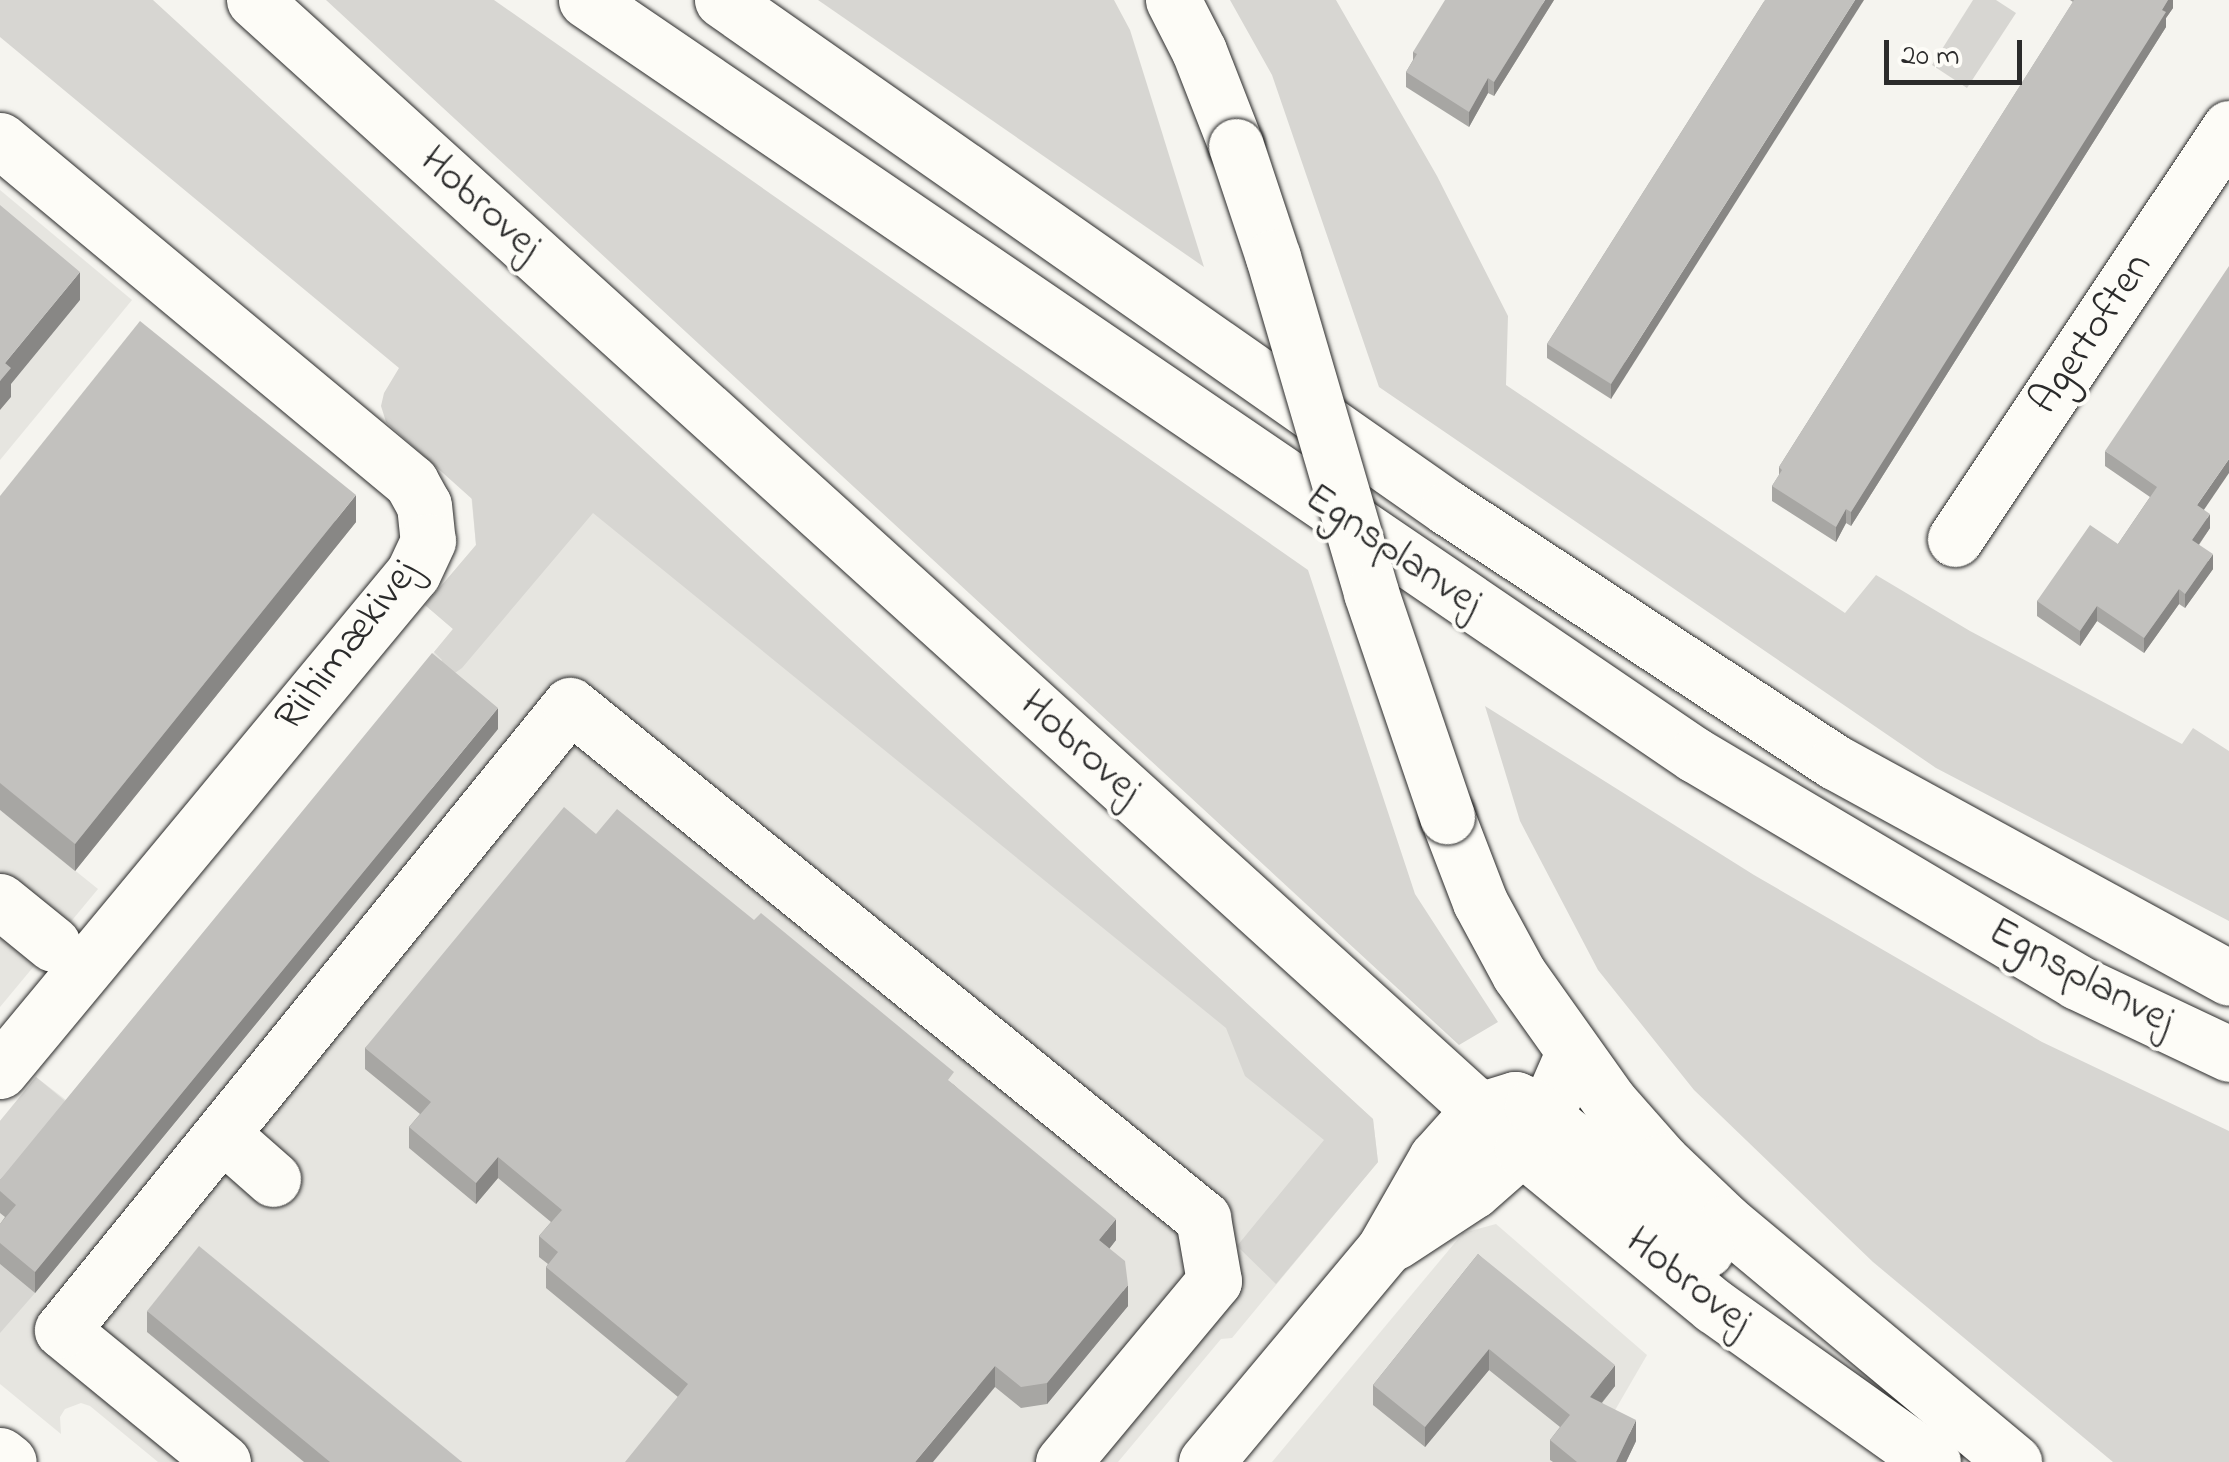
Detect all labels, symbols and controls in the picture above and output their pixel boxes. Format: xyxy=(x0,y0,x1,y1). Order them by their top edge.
scale bar xyxy=(1889,20,2026,82)
text: 20 m xyxy=(1901,35,1960,79)
street label: Hobrovej xyxy=(409,136,551,272)
street label: Agertoften xyxy=(2020,244,2164,424)
street label: Egnsplanvej xyxy=(1295,473,1491,629)
street label: Riihimækivej xyxy=(265,550,431,742)
street label: Hobrovej xyxy=(1009,680,1151,816)
street label: Egnsplanvej xyxy=(1979,907,2183,1047)
street label: Hobrovej xyxy=(1615,1217,1761,1347)

